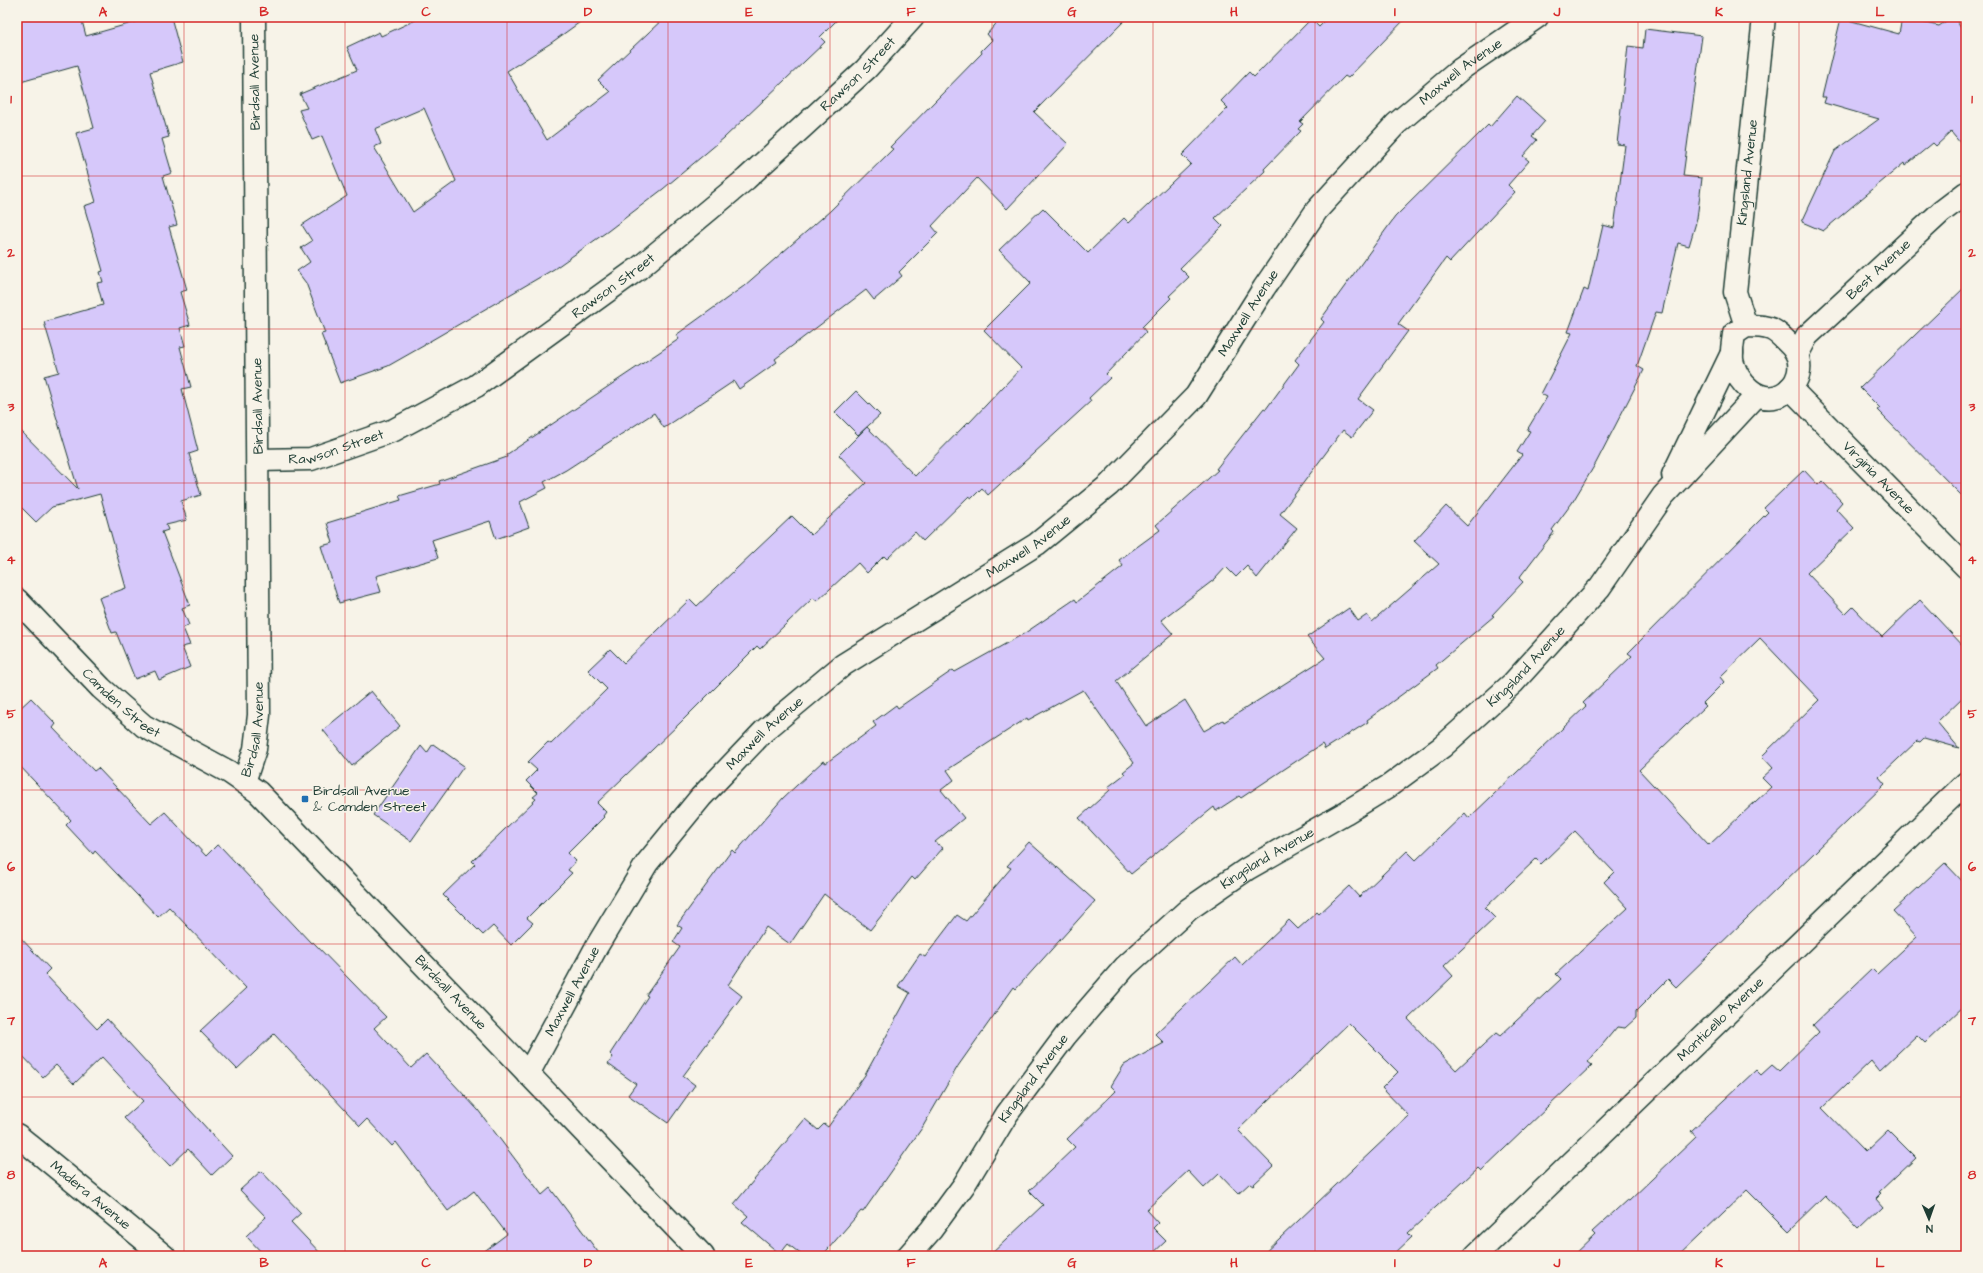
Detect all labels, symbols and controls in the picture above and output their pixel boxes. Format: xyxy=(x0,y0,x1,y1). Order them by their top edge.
text: A xyxy=(99,3,108,21)
text: B xyxy=(259,3,269,21)
text: C xyxy=(421,3,431,21)
text: D xyxy=(584,3,593,21)
text: E xyxy=(745,3,753,21)
text: F xyxy=(906,3,916,21)
text: G xyxy=(1067,3,1077,21)
text: H xyxy=(1230,3,1238,21)
text: I xyxy=(1394,3,1396,21)
text: J xyxy=(1553,3,1561,21)
text: K xyxy=(1715,3,1723,21)
text: L xyxy=(1875,3,1885,21)
street label: Rawson Street xyxy=(816,32,901,116)
street label: Birdsall Avenue xyxy=(244,33,266,130)
street label: Maxwell Avenue xyxy=(1415,33,1507,110)
text: 1 xyxy=(10,90,12,108)
text: 1 xyxy=(1971,90,1973,108)
street label: Kingsland Avenue xyxy=(1732,118,1763,226)
street label: Best Avenue xyxy=(1842,234,1916,305)
text: 2 xyxy=(6,244,15,262)
text: 2 xyxy=(1967,244,1976,262)
street label: Rawson Street xyxy=(568,248,660,323)
street label: Maxwell Avenue xyxy=(1213,265,1284,361)
street label: Birdsall Avenue xyxy=(247,357,269,454)
text: 3 xyxy=(7,398,15,416)
text: 3 xyxy=(1968,398,1976,416)
street label: Rawson Street xyxy=(288,424,387,470)
street label: Virginia Avenue xyxy=(1838,437,1919,519)
street label: Maxwell Avenue xyxy=(982,510,1076,583)
text: 4 xyxy=(7,551,16,569)
text: 4 xyxy=(1968,551,1977,569)
street label: Kingsland Avenue xyxy=(1482,621,1571,712)
street label: Camden Street xyxy=(77,664,164,743)
street label: Birdsall Avenue xyxy=(236,681,269,780)
street label: Maxwell Avenue xyxy=(722,692,808,775)
text: 5 xyxy=(6,705,16,723)
text: 5 xyxy=(1967,705,1977,723)
place label: Birdsall Avenue & Camden Street xyxy=(313,781,427,817)
marker: Birdsall Avenue & Camden Street xyxy=(300,794,310,804)
street label: Kingsland Avenue xyxy=(1216,822,1319,894)
text: 6 xyxy=(7,858,16,876)
text: 6 xyxy=(1968,858,1977,876)
street label: Maxwell Avenue xyxy=(540,942,605,1040)
street label: Birdsall Avenue xyxy=(410,951,491,1035)
street label: Monticello Avenue xyxy=(1673,972,1769,1066)
text: 7 xyxy=(6,1012,16,1030)
text: 7 xyxy=(1967,1012,1977,1030)
street label: Kingsland Avenue xyxy=(994,1029,1074,1127)
street label: Madera Avenue xyxy=(46,1156,135,1235)
text: 8 xyxy=(7,1166,16,1184)
text: 8 xyxy=(1968,1166,1977,1184)
north arrow xyxy=(1909,1199,1949,1239)
text: N xyxy=(1926,1221,1933,1236)
text: A xyxy=(99,1254,108,1272)
text: B xyxy=(259,1254,269,1272)
text: C xyxy=(421,1254,431,1272)
text: D xyxy=(584,1254,593,1272)
text: E xyxy=(745,1254,753,1272)
text: F xyxy=(906,1254,916,1272)
text: G xyxy=(1067,1254,1077,1272)
text: H xyxy=(1230,1254,1238,1272)
text: I xyxy=(1394,1254,1396,1272)
text: J xyxy=(1553,1254,1561,1272)
text: K xyxy=(1715,1254,1723,1272)
text: L xyxy=(1875,1254,1885,1272)

